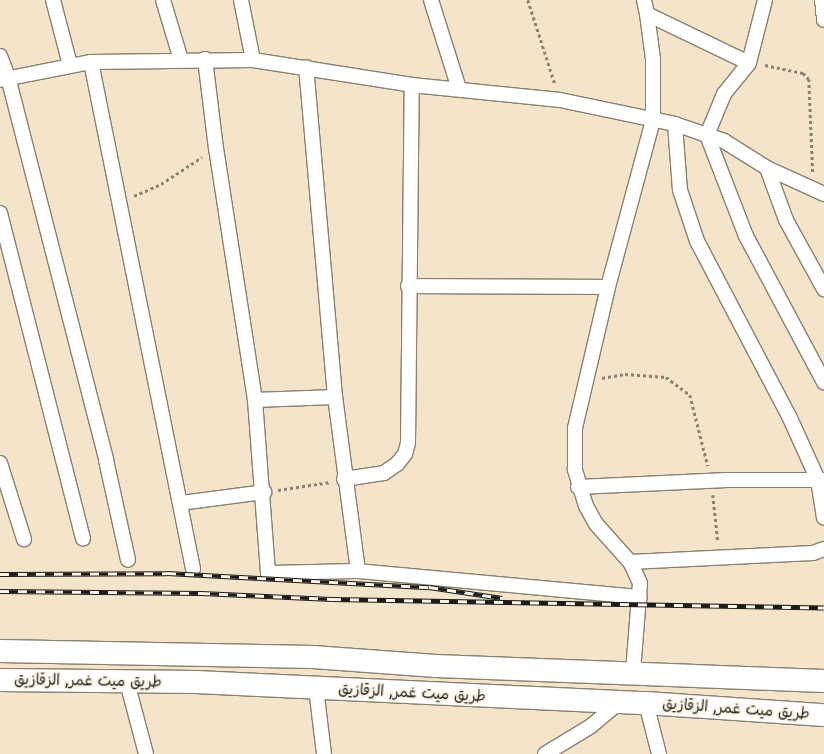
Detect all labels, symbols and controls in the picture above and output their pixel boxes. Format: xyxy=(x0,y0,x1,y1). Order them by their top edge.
street label: طريق ميت غمر, الزقازيق xyxy=(14,671,162,691)
street label: طريق ميت غمر, الزقازيق xyxy=(338,680,486,706)
street label: طريق ميت غمر, الزقازيق xyxy=(662,695,810,723)

